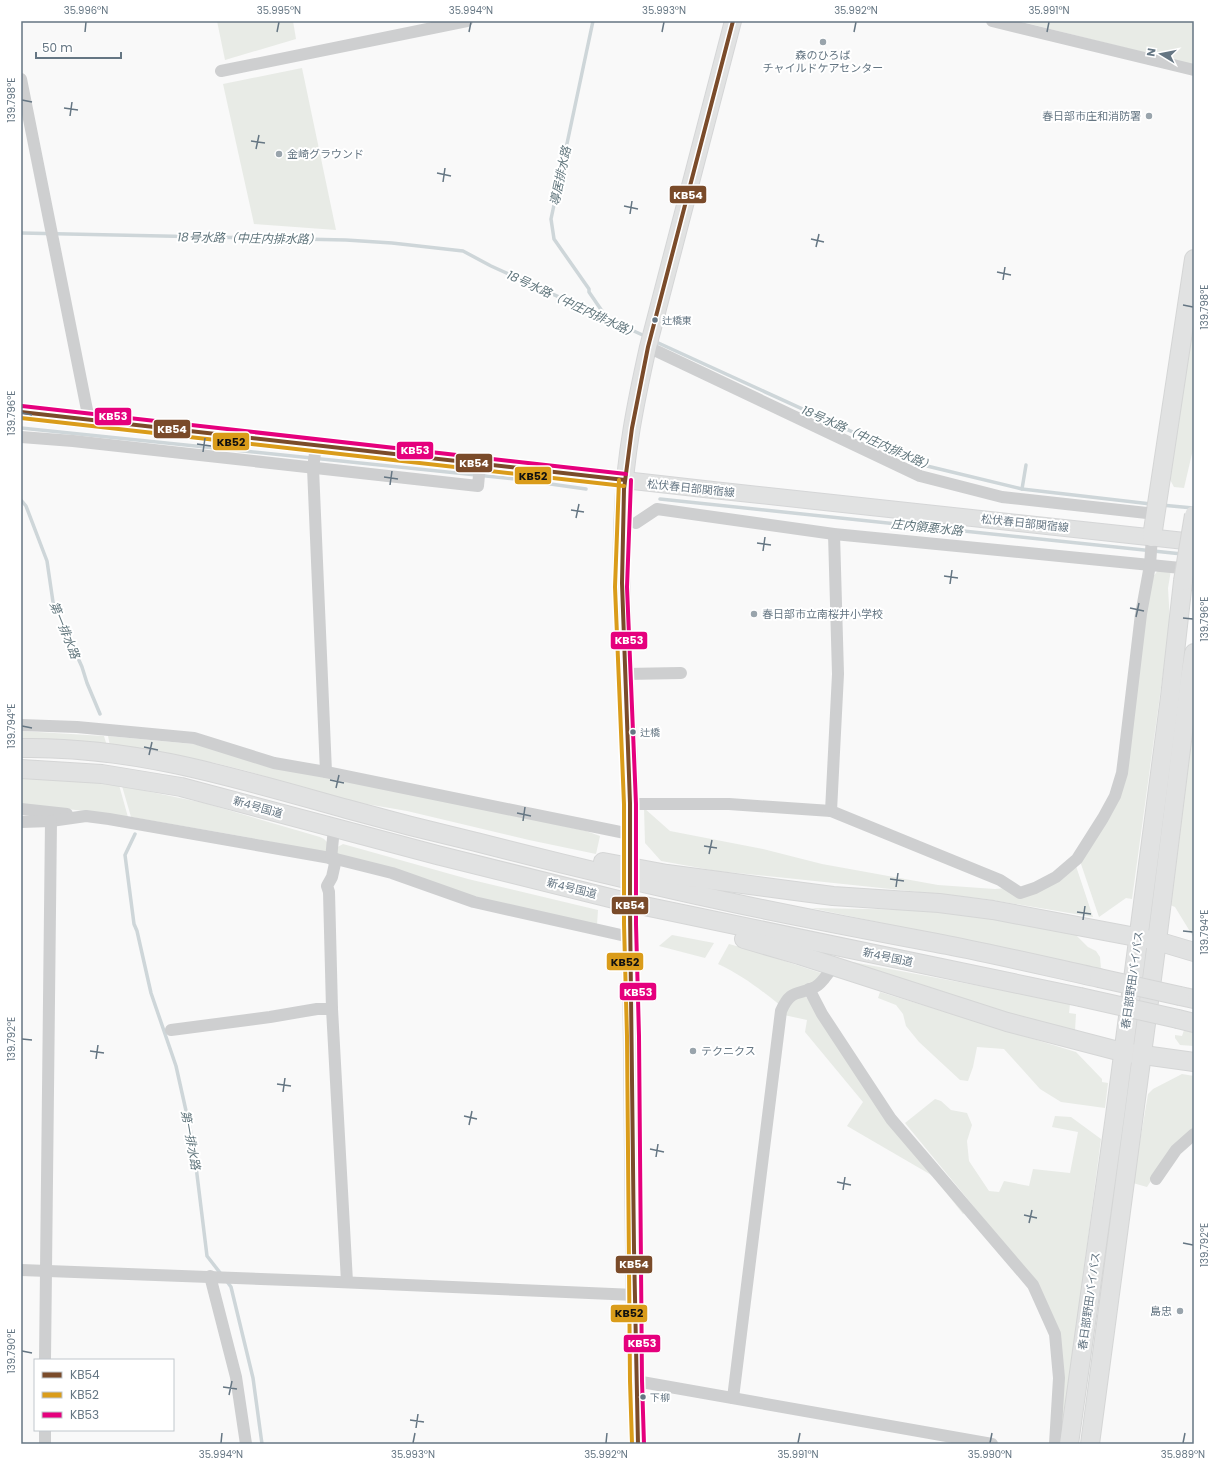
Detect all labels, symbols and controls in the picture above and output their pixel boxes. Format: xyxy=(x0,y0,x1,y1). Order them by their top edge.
text: 35.996°N xyxy=(64,3,108,18)
text: 35.995°N xyxy=(257,3,301,18)
text: 35.994°N xyxy=(449,3,493,18)
text: 35.993°N xyxy=(642,3,686,18)
text: 35.992°N xyxy=(834,3,878,18)
text: 35.991°N xyxy=(1028,3,1070,18)
scale bar xyxy=(36,34,121,60)
north arrow xyxy=(1141,34,1181,74)
marker: 森のひろば チャイルドケアセンター xyxy=(818,37,828,47)
text: 50 m xyxy=(42,39,73,56)
place label: 森のひろば チャイルドケアセンター xyxy=(763,47,883,76)
text: N xyxy=(1143,47,1160,58)
text: 139.798°E xyxy=(4,78,19,122)
place label: 春日部市庄和消防署 xyxy=(1042,108,1141,124)
marker: 春日部市庄和消防署 xyxy=(1144,111,1154,121)
water label: 導居排水路 xyxy=(545,144,575,207)
place label: 金崎グラウンド xyxy=(287,146,364,162)
marker: 金崎グラウンド xyxy=(274,149,284,159)
line badge: KB54 xyxy=(669,185,707,204)
text: KB54 xyxy=(673,187,703,203)
water label: 18号水路（中庄内排水路） xyxy=(177,228,321,248)
water label: 18号水路（中庄内排水路） xyxy=(504,266,642,342)
text: 139.798°E xyxy=(1197,285,1212,329)
place label: 辻橋東 xyxy=(662,313,692,328)
marker: 辻橋東 xyxy=(650,315,660,325)
text: 139.796°E xyxy=(4,391,19,435)
water label: 18号水路（中庄内排水路） xyxy=(799,401,937,475)
line badge: KB53 xyxy=(94,407,132,426)
text: KB53 xyxy=(99,408,128,424)
line badge: KB54 xyxy=(153,419,191,439)
text: KB54 xyxy=(157,421,187,437)
line badge: KB52 xyxy=(212,432,250,451)
text: KB52 xyxy=(217,434,245,450)
line badge: KB53 xyxy=(396,441,434,460)
text: KB53 xyxy=(401,442,430,458)
line badge: KB54 xyxy=(455,453,493,473)
text: KB54 xyxy=(459,455,489,471)
line badge: KB52 xyxy=(514,466,552,485)
text: KB52 xyxy=(519,468,547,484)
street label: 松伏春日部関宿線 xyxy=(646,475,736,501)
street label: 松伏春日部関宿線 xyxy=(980,510,1070,536)
water label: 庄内領悪水路 xyxy=(890,515,965,539)
text: 139.796°E xyxy=(1197,597,1212,641)
water label: 第一排水路 xyxy=(46,599,84,662)
place label: 春日部市立南桜井小学校 xyxy=(762,606,883,622)
marker: 春日部市立南桜井小学校 xyxy=(749,609,759,619)
line badge: KB53 xyxy=(610,631,648,650)
text: KB53 xyxy=(615,632,644,648)
text: 139.794°E xyxy=(4,704,19,748)
place label: 辻橋 xyxy=(640,725,660,740)
marker: 辻橋 xyxy=(628,727,638,737)
street label: 新4号国道 xyxy=(231,792,285,822)
street label: 新4号国道 xyxy=(545,874,599,902)
line badge: KB54 xyxy=(611,896,649,915)
text: KB54 xyxy=(615,897,645,913)
text: 139.794°E xyxy=(1197,910,1212,954)
street label: 春日部野田バイパス xyxy=(1117,930,1147,1030)
street label: 新4号国道 xyxy=(861,944,915,970)
line badge: KB52 xyxy=(606,952,644,971)
text: KB52 xyxy=(611,954,639,970)
line badge: KB53 xyxy=(619,982,657,1001)
text: KB53 xyxy=(624,984,653,1000)
text: 139.792°E xyxy=(4,1017,19,1061)
place label: テクニクス xyxy=(701,1043,756,1059)
marker: テクニクス xyxy=(688,1046,698,1056)
water label: 第一排水路 xyxy=(177,1109,205,1172)
text: 139.792°E xyxy=(1197,1223,1212,1267)
street label: 春日部野田バイパス xyxy=(1074,1251,1104,1351)
line badge: KB54 xyxy=(615,1255,653,1274)
text: KB54 xyxy=(619,1256,649,1272)
place label: 島忠 xyxy=(1150,1303,1172,1319)
line badge: KB52 xyxy=(610,1304,648,1323)
text: KB52 xyxy=(615,1305,643,1321)
marker: 島忠 xyxy=(1175,1306,1185,1316)
text: 139.790°E xyxy=(4,1329,19,1373)
line badge: KB53 xyxy=(623,1334,661,1353)
text: KB53 xyxy=(628,1335,657,1351)
legend xyxy=(34,1359,174,1431)
text: KB54 xyxy=(70,1366,100,1383)
text: KB52 xyxy=(70,1386,99,1403)
place label: 下柳 xyxy=(650,1390,670,1405)
marker: 下柳 xyxy=(638,1392,648,1402)
text: KB53 xyxy=(70,1406,99,1423)
text: 35.994°N xyxy=(199,1447,243,1462)
text: 35.993°N xyxy=(391,1447,435,1462)
text: 35.992°N xyxy=(584,1447,628,1462)
text: 35.991°N xyxy=(777,1447,819,1462)
text: 35.990°N xyxy=(968,1447,1012,1462)
text: 35.989°N xyxy=(1161,1447,1205,1462)

